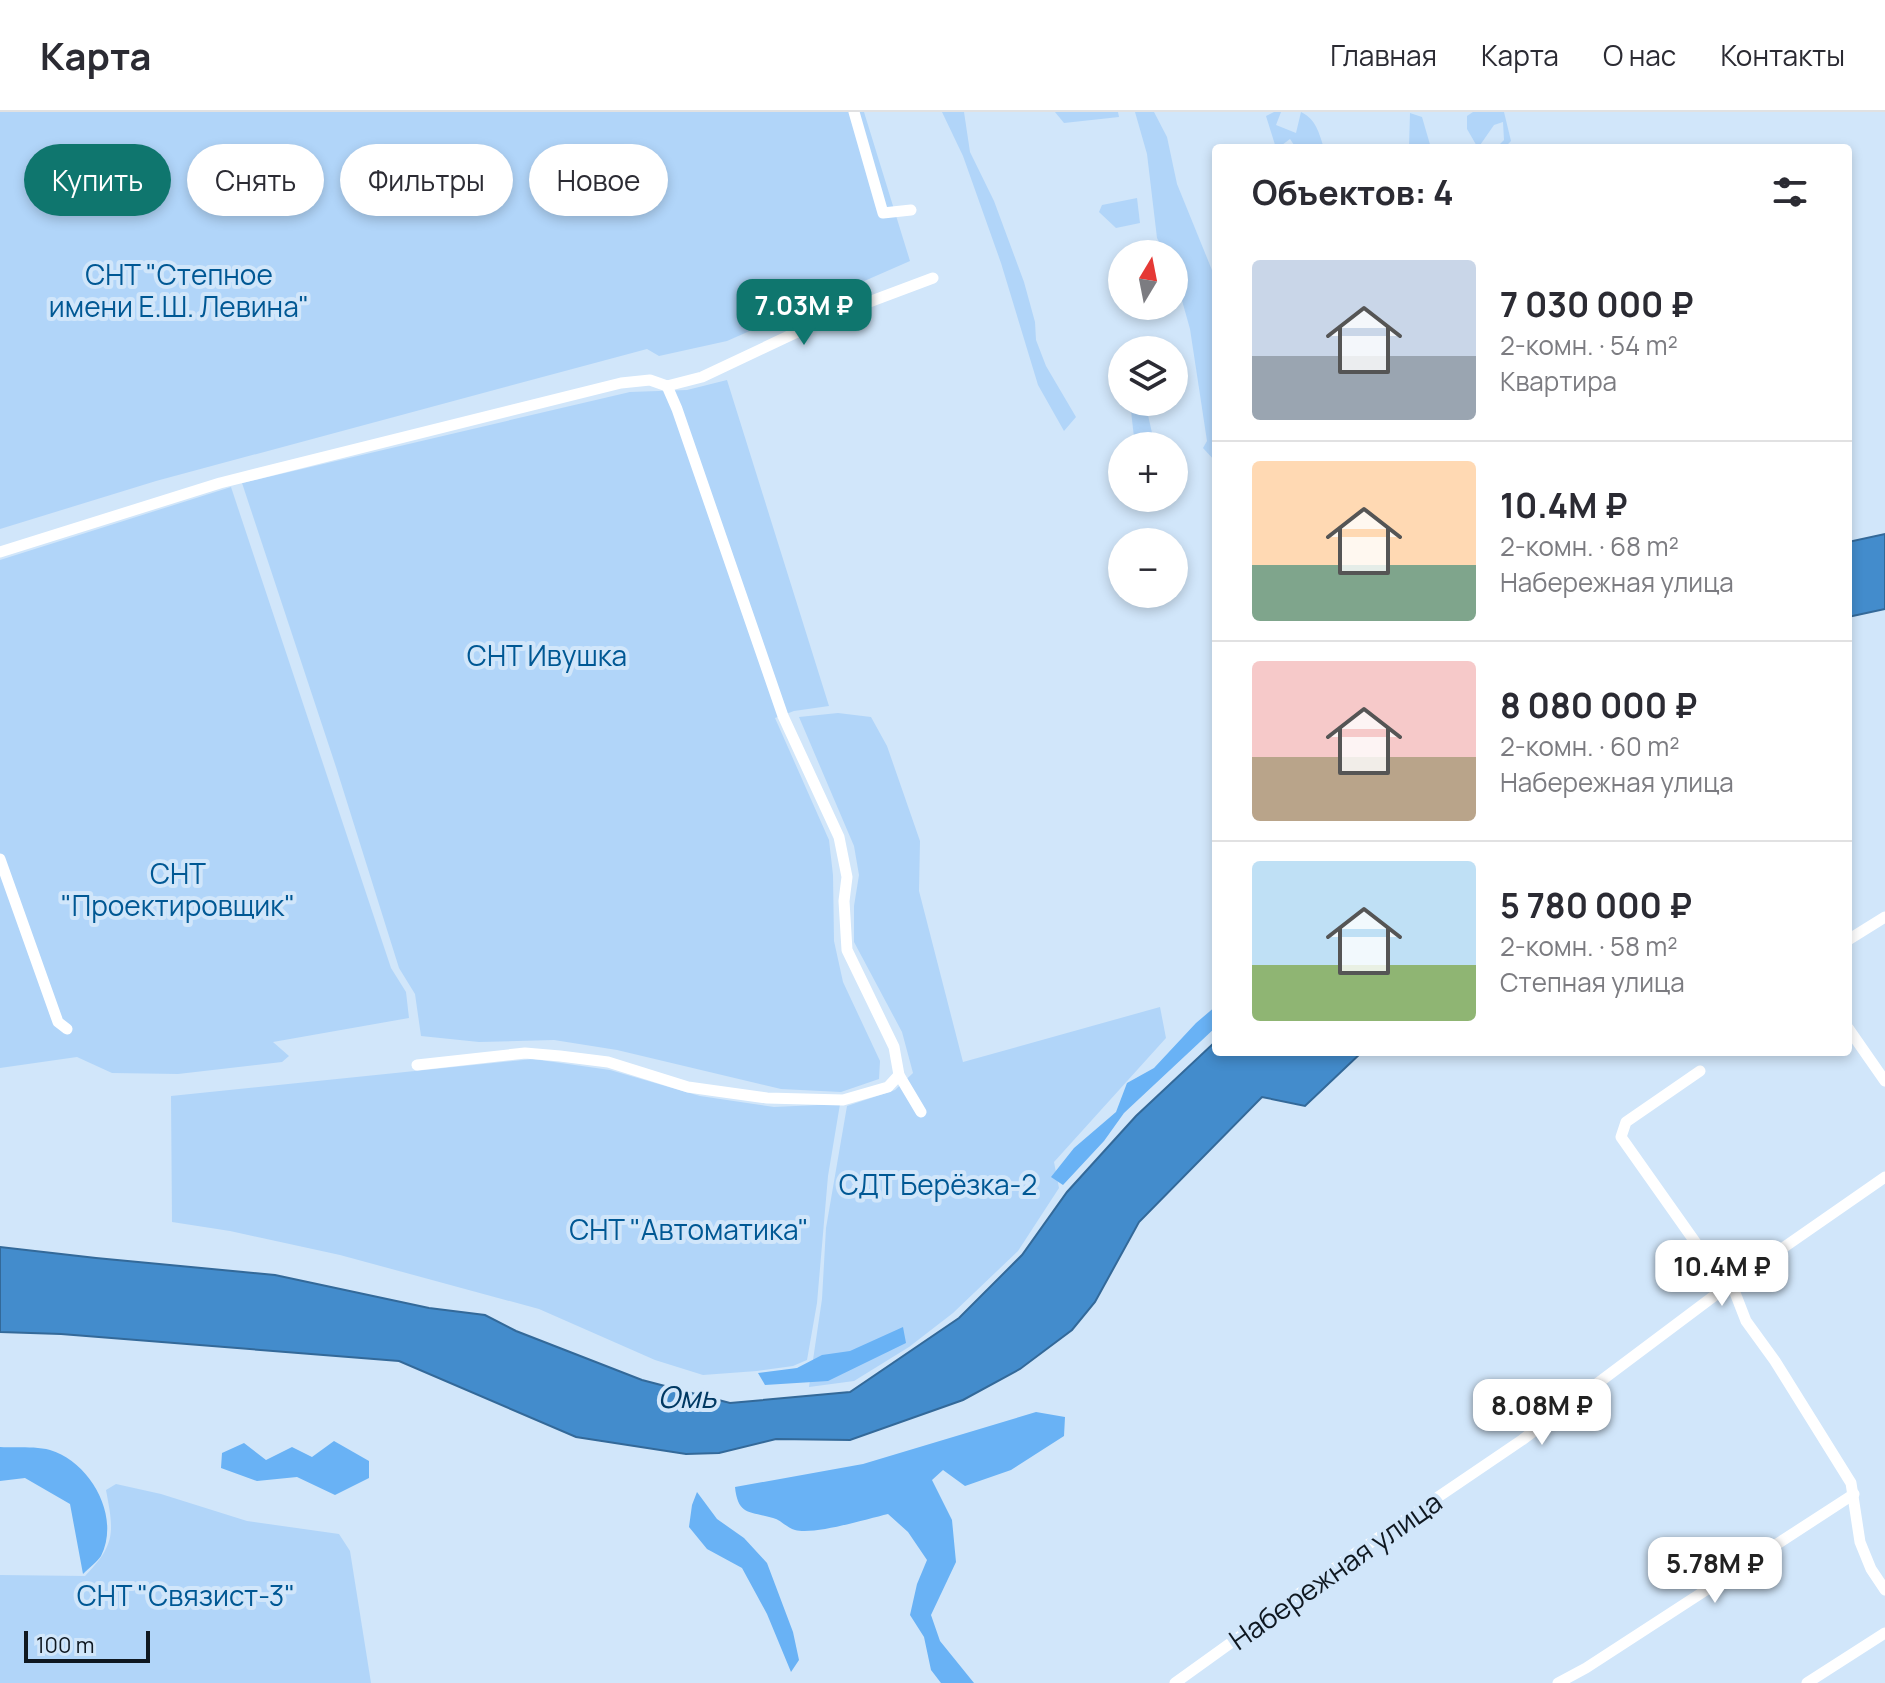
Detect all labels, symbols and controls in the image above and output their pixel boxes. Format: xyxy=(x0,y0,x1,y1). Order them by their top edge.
text: Карта xyxy=(40,29,152,81)
text: Главная xyxy=(1330,36,1437,74)
text: Карта xyxy=(1481,36,1559,74)
text: О нас xyxy=(1603,36,1676,74)
text: Контакты xyxy=(1720,36,1845,74)
chip: Купить xyxy=(24,144,171,216)
chip: Снять xyxy=(187,144,324,216)
chip: Фильтры xyxy=(340,144,513,216)
chip: Новое xyxy=(529,144,668,216)
text: Объектов: 4 xyxy=(1252,169,1454,215)
icon: filters xyxy=(1768,170,1812,214)
north arrow xyxy=(1108,240,1188,320)
map controls xyxy=(1108,240,1188,608)
park label: СНТ "Степное имени Е.Ш. Левина" xyxy=(49,255,309,325)
pin: 7.03M ₽ xyxy=(730,279,878,347)
text: 7 030 000 ₽ xyxy=(1500,281,1693,327)
text: 7.03M ₽ xyxy=(755,287,853,323)
icon: home xyxy=(1316,292,1412,388)
text: 2-комн. · 54 m² xyxy=(1500,327,1678,363)
button: layers xyxy=(1108,336,1188,416)
text: Квартира xyxy=(1500,363,1617,399)
button: + xyxy=(1108,432,1188,512)
text: 10.4M ₽ xyxy=(1500,482,1627,528)
icon: home xyxy=(1316,493,1412,589)
button: − xyxy=(1108,528,1188,608)
text: 2-комн. · 68 m² xyxy=(1500,528,1679,564)
text: Набережная улица xyxy=(1500,564,1734,600)
park label: СНТ Ивушка xyxy=(467,636,627,674)
text: 8 080 000 ₽ xyxy=(1500,682,1697,728)
icon: home xyxy=(1316,693,1412,789)
text: 2-комн. · 60 m² xyxy=(1500,728,1680,764)
text: Набережная улица xyxy=(1500,764,1734,800)
park label: СНТ "Проектировщик" xyxy=(61,854,295,924)
text: 5 780 000 ₽ xyxy=(1500,882,1692,928)
icon: home xyxy=(1316,893,1412,989)
text: 2-комн. · 58 m² xyxy=(1500,928,1678,964)
text: Степная улица xyxy=(1500,964,1685,1000)
park label: СДТ Берёзка-2 xyxy=(839,1165,1037,1203)
park label: СНТ "Автоматика" xyxy=(569,1210,809,1248)
pin: 10.4M ₽ xyxy=(1648,1240,1796,1308)
text: 10.4M ₽ xyxy=(1673,1248,1771,1284)
water label: Омь xyxy=(658,1376,717,1417)
pin: 8.08M ₽ xyxy=(1468,1379,1616,1447)
text: 8.08M ₽ xyxy=(1491,1387,1593,1423)
street label: Набережная улица xyxy=(1221,1482,1449,1658)
pin: 5.78M ₽ xyxy=(1641,1537,1789,1605)
text: 5.78M ₽ xyxy=(1666,1545,1764,1581)
park label: СНТ "Связист-3" xyxy=(77,1576,295,1614)
scale bar xyxy=(24,1627,150,1663)
text: 100 m xyxy=(36,1630,94,1660)

